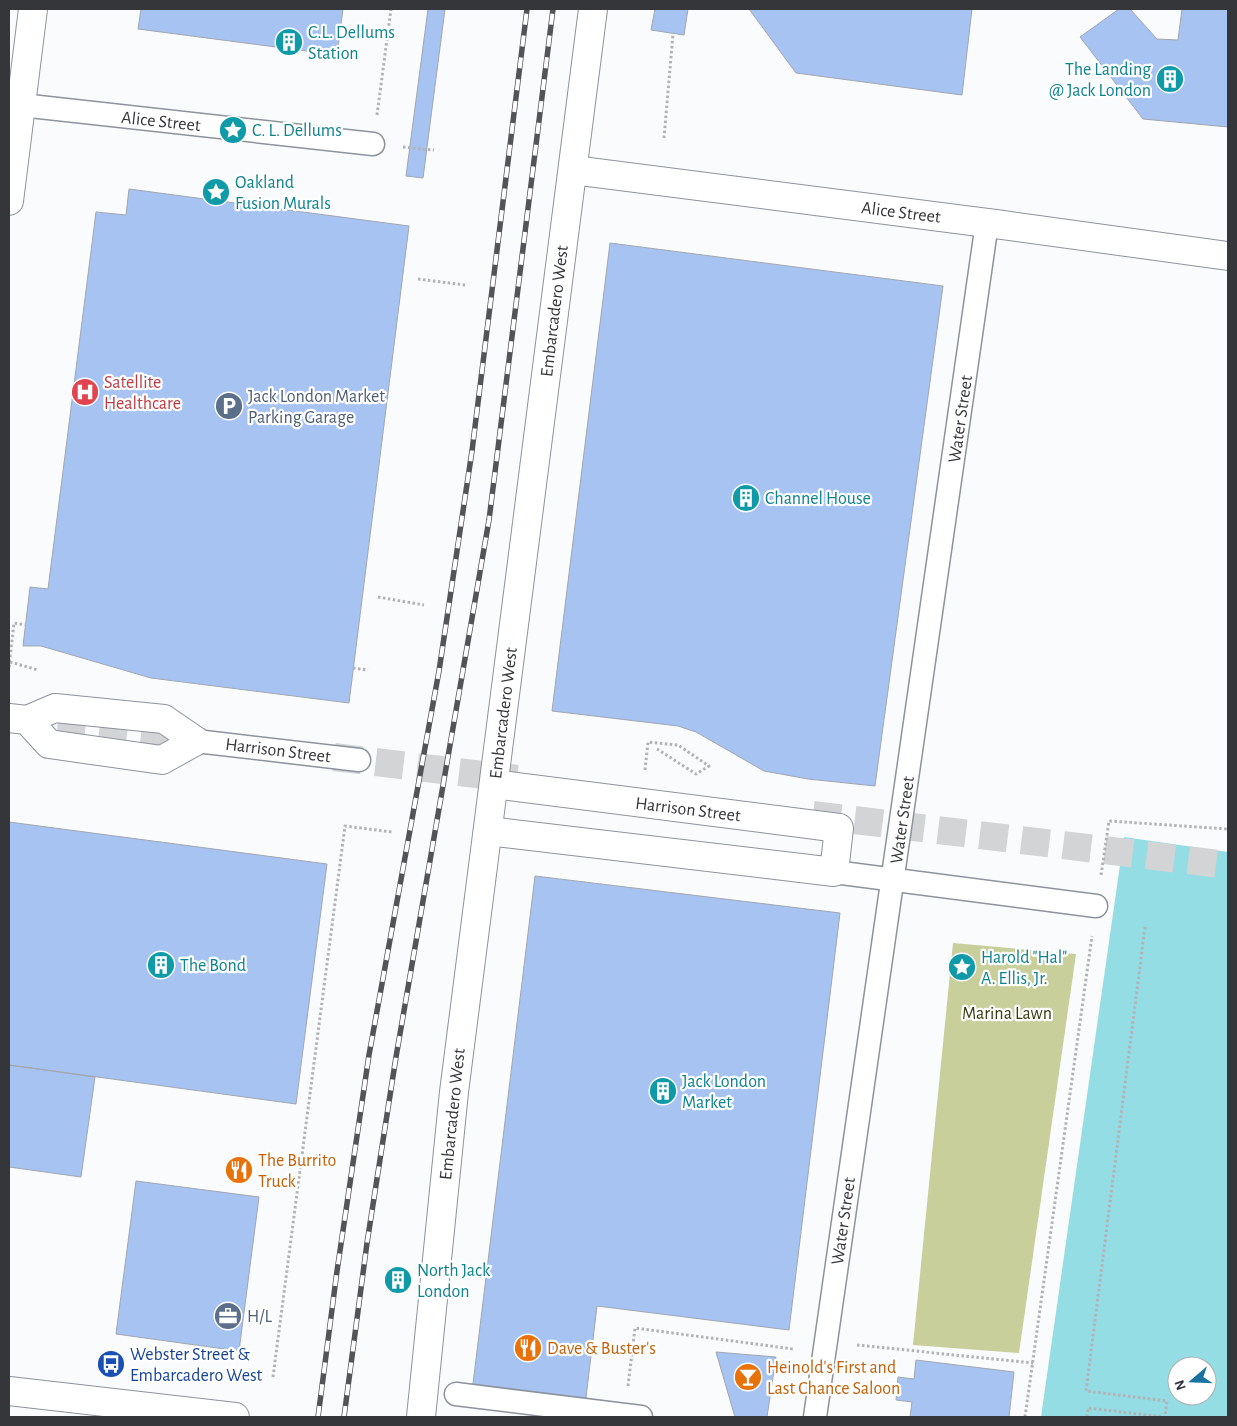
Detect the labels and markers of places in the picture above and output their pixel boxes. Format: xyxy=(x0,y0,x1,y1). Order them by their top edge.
place label: C.L. Dellums Station xyxy=(308,24,395,63)
building icon: C.L. Dellums Station xyxy=(274,27,304,57)
place label: The Landing @ Jack London xyxy=(1049,61,1151,100)
building icon: The Landing @ Jack London xyxy=(1155,64,1185,94)
place icon: C. L. Dellums xyxy=(218,115,248,145)
place label: C. L. Dellums xyxy=(252,122,342,140)
place label: Oakland Fusion Murals xyxy=(235,174,331,213)
place icon: Oakland Fusion Murals xyxy=(201,177,231,207)
place label: Satellite Healthcare xyxy=(104,374,181,413)
hospital icon: Satellite Healthcare xyxy=(70,377,100,407)
place label: Jack London Market Parking Garage xyxy=(248,388,385,427)
parking icon: Jack London Market Parking Garage xyxy=(214,391,244,421)
building icon: Channel House xyxy=(731,483,761,513)
place label: Channel House xyxy=(765,490,871,508)
place label: Harold "Hal" A. Ellis, Jr. xyxy=(981,949,1067,988)
building icon: The Bond xyxy=(146,950,176,980)
place icon: Harold "Hal" A. Ellis, Jr. xyxy=(947,952,977,982)
place label: The Bond xyxy=(180,957,246,975)
place label: Jack London Market xyxy=(682,1073,766,1112)
building icon: Jack London Market xyxy=(648,1076,678,1106)
place label: The Burrito Truck xyxy=(258,1152,336,1191)
restaurant icon: The Burrito Truck xyxy=(224,1155,254,1185)
place label: North Jack London xyxy=(417,1262,491,1301)
building icon: North Jack London xyxy=(383,1265,413,1295)
office icon: H/L xyxy=(213,1301,243,1331)
place label: H/L xyxy=(247,1308,272,1326)
restaurant icon: Dave & Buster's xyxy=(513,1333,543,1363)
place label: Dave & Buster's xyxy=(547,1340,656,1358)
place label: Webster Street & Embarcadero West xyxy=(130,1346,263,1385)
bus stop icon: Webster Street & Embarcadero West xyxy=(96,1349,126,1379)
place label: Heinold's First and Last Chance Saloon xyxy=(767,1359,900,1398)
bar icon: Heinold's First and Last Chance Saloon xyxy=(733,1362,763,1392)

